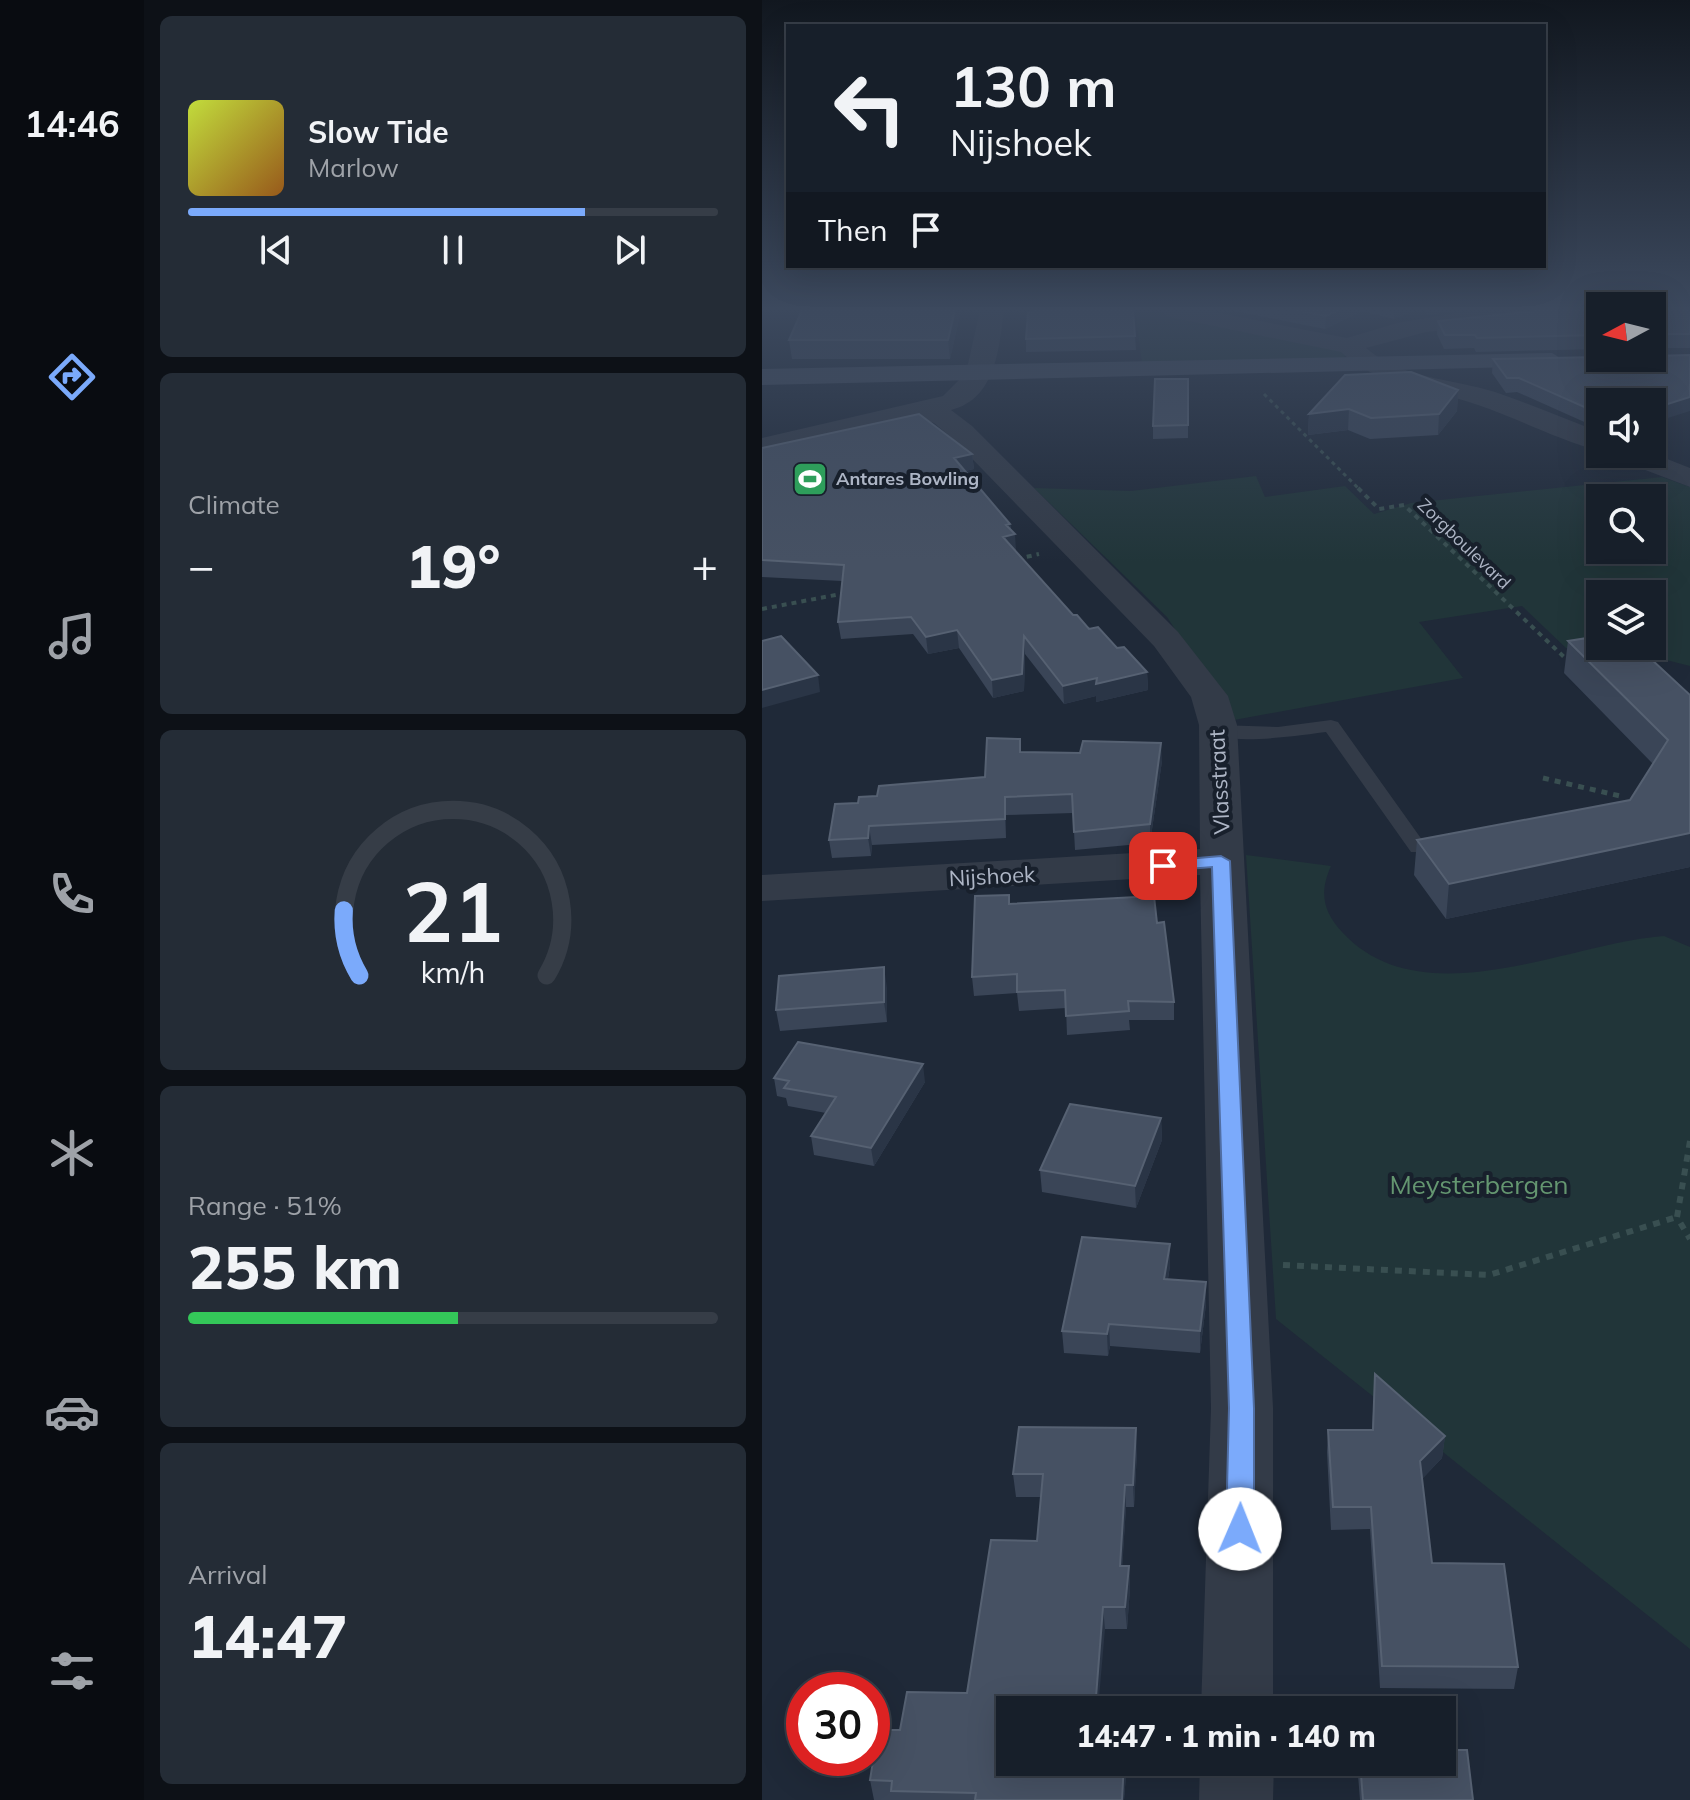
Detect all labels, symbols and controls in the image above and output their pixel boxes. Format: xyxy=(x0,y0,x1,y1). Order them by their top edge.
text: 130 m xyxy=(950,51,1117,121)
icon: left xyxy=(818,56,922,160)
text: 14:46 xyxy=(24,101,120,146)
text: Slow Tide xyxy=(308,113,449,151)
text: Nijshoek xyxy=(950,120,1092,165)
text: Marlow xyxy=(308,151,399,184)
icon: arrive xyxy=(904,208,948,252)
text: Then xyxy=(818,211,888,249)
icon: previous xyxy=(254,228,298,272)
icon: pause xyxy=(431,228,475,272)
icon: next xyxy=(608,228,652,272)
north arrow xyxy=(1586,292,1666,372)
map controls xyxy=(1586,292,1666,660)
icon: directions xyxy=(44,349,100,405)
button: sound xyxy=(1586,388,1666,468)
sports icon: Antares Bowling xyxy=(791,460,829,498)
place label: Antares Bowling xyxy=(836,467,979,490)
button: search xyxy=(1586,484,1666,564)
text: Climate xyxy=(188,488,280,521)
street label: Zorgboulevard xyxy=(1413,493,1516,594)
text: 19° xyxy=(405,528,501,603)
text: − xyxy=(188,538,214,593)
text: + xyxy=(692,538,718,593)
button: layers xyxy=(1586,580,1666,660)
icon: music xyxy=(44,608,100,664)
street label: Vlasstraat xyxy=(1202,728,1236,835)
pin xyxy=(1129,832,1197,900)
icon: arrive xyxy=(1141,844,1185,888)
text: 21 xyxy=(403,858,503,963)
street label: Nijshoek xyxy=(948,860,1037,892)
icon: phone xyxy=(44,866,100,922)
text: km/h xyxy=(421,954,485,990)
icon: climate xyxy=(44,1125,100,1181)
park label: Meysterbergen xyxy=(1389,1168,1569,1201)
text: Range · 51% xyxy=(188,1189,342,1222)
text: 255 km xyxy=(188,1229,402,1304)
icon: car xyxy=(44,1384,100,1440)
position arrow xyxy=(1198,1487,1282,1571)
text: Arrival xyxy=(188,1558,268,1591)
text: 14:47 xyxy=(188,1598,348,1673)
icon: filters xyxy=(44,1643,100,1699)
speed limit sign: 30 xyxy=(786,1672,890,1776)
text: 14:47 · 1 min · 140 m xyxy=(1076,1717,1376,1755)

